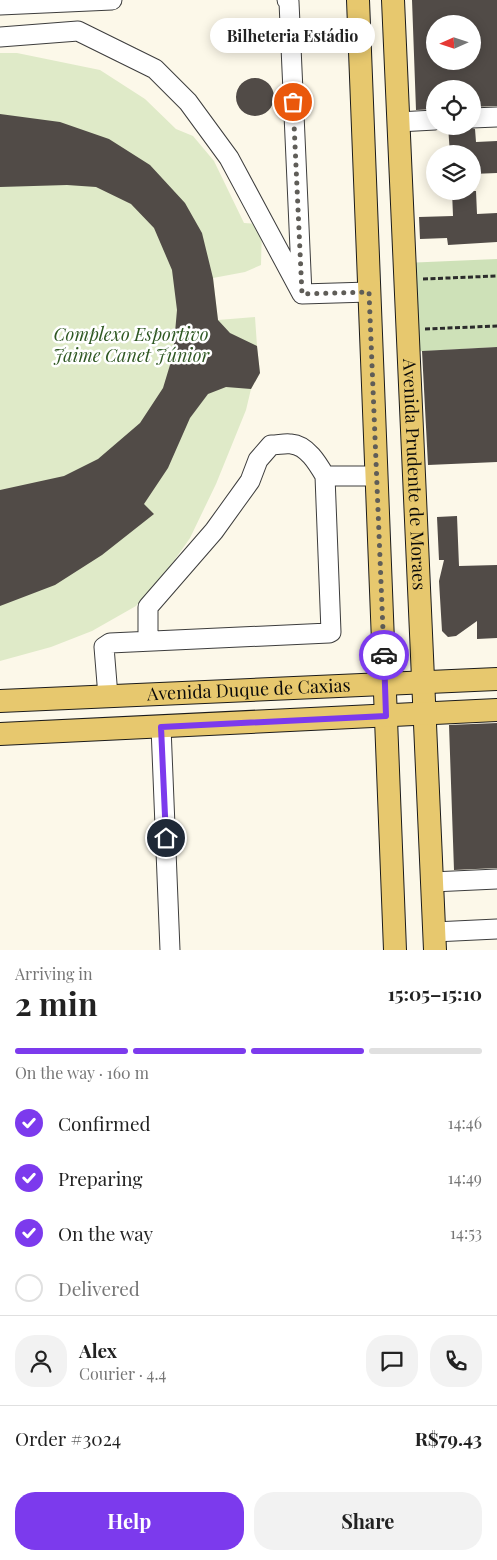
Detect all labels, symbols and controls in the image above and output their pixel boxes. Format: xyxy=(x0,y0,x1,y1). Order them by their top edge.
north arrow xyxy=(426,15,481,70)
map controls xyxy=(426,15,481,200)
callout: Bilheteria Estádio xyxy=(210,17,376,52)
text: Bilheteria Estádio xyxy=(227,25,358,46)
button: locate xyxy=(426,80,481,135)
pin xyxy=(272,81,314,123)
icon: bag xyxy=(279,88,307,116)
button: layers xyxy=(426,145,481,200)
park label: Complexo Esportivo Jaime Canet Júnior xyxy=(53,322,211,367)
street label: Avenida Prudente de Moraes xyxy=(398,357,432,591)
courier xyxy=(359,630,409,680)
icon: car xyxy=(370,641,398,669)
street label: Avenida Duque de Caxias xyxy=(145,673,351,706)
pin xyxy=(145,817,187,859)
icon: home xyxy=(152,824,180,852)
text: Arriving in xyxy=(15,963,93,984)
text: 15:05–15:10 xyxy=(388,980,482,1006)
text: 2 min xyxy=(15,981,98,1024)
text: On the way · 160 m xyxy=(15,1062,149,1083)
icon: check xyxy=(15,1109,43,1137)
text: Confirmed xyxy=(58,1110,151,1136)
text: 14:46 xyxy=(448,1112,482,1133)
icon: check xyxy=(15,1164,43,1192)
text: Preparing xyxy=(58,1165,143,1191)
text: 14:49 xyxy=(448,1167,482,1188)
icon: check xyxy=(15,1219,43,1247)
text: On the way xyxy=(58,1220,153,1246)
text: 14:53 xyxy=(450,1222,482,1243)
text: Delivered xyxy=(58,1275,140,1301)
button: person xyxy=(15,1335,67,1387)
button: chat xyxy=(366,1335,418,1387)
button: phone xyxy=(430,1335,482,1387)
text: Alex xyxy=(79,1337,117,1363)
text: Courier · 4.4 xyxy=(79,1363,166,1384)
text: Order #3024 xyxy=(15,1425,121,1451)
text: R$79.43 xyxy=(415,1425,482,1451)
button: Help xyxy=(15,1492,244,1550)
button: Share xyxy=(254,1492,482,1550)

